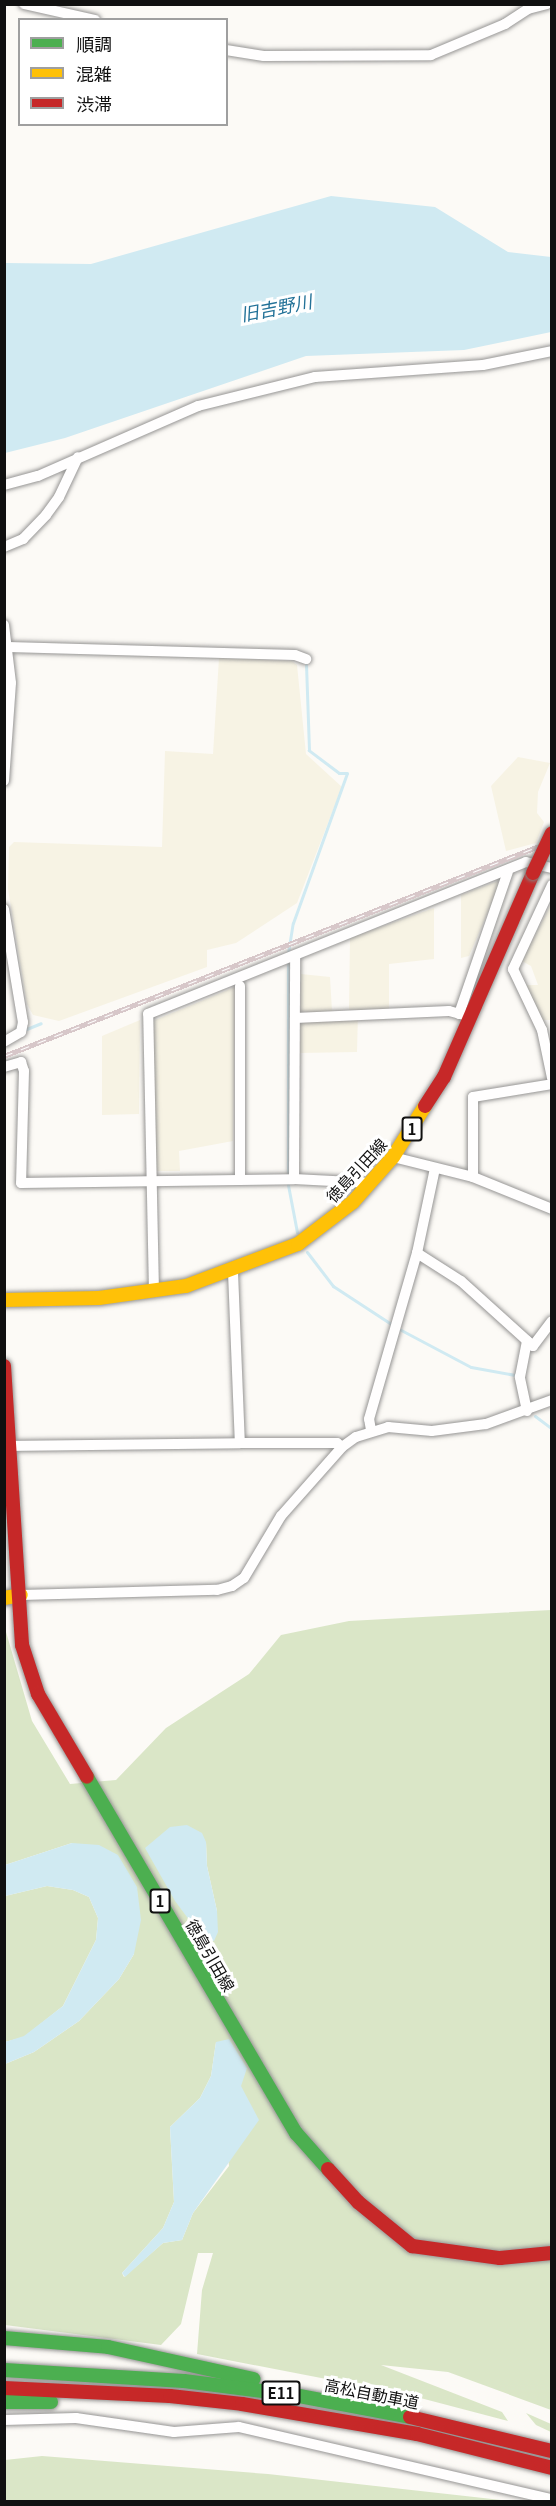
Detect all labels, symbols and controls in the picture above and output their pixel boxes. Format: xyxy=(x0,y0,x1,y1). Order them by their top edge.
legend xyxy=(18,18,228,126)
text: 順調 xyxy=(76,30,112,56)
text: 混雑 xyxy=(76,60,112,86)
text: 渋滞 xyxy=(76,90,112,116)
water label: 旧吉野川 xyxy=(239,290,313,324)
road number: 1 xyxy=(402,1117,422,1141)
street label: 徳島引田線 xyxy=(322,1134,390,1206)
road number: 1 xyxy=(150,1889,170,1913)
street label: 徳島引田線 xyxy=(183,1916,239,1994)
street label: 高松自動車道 xyxy=(323,2374,421,2412)
road number: E11 xyxy=(262,2381,300,2405)

